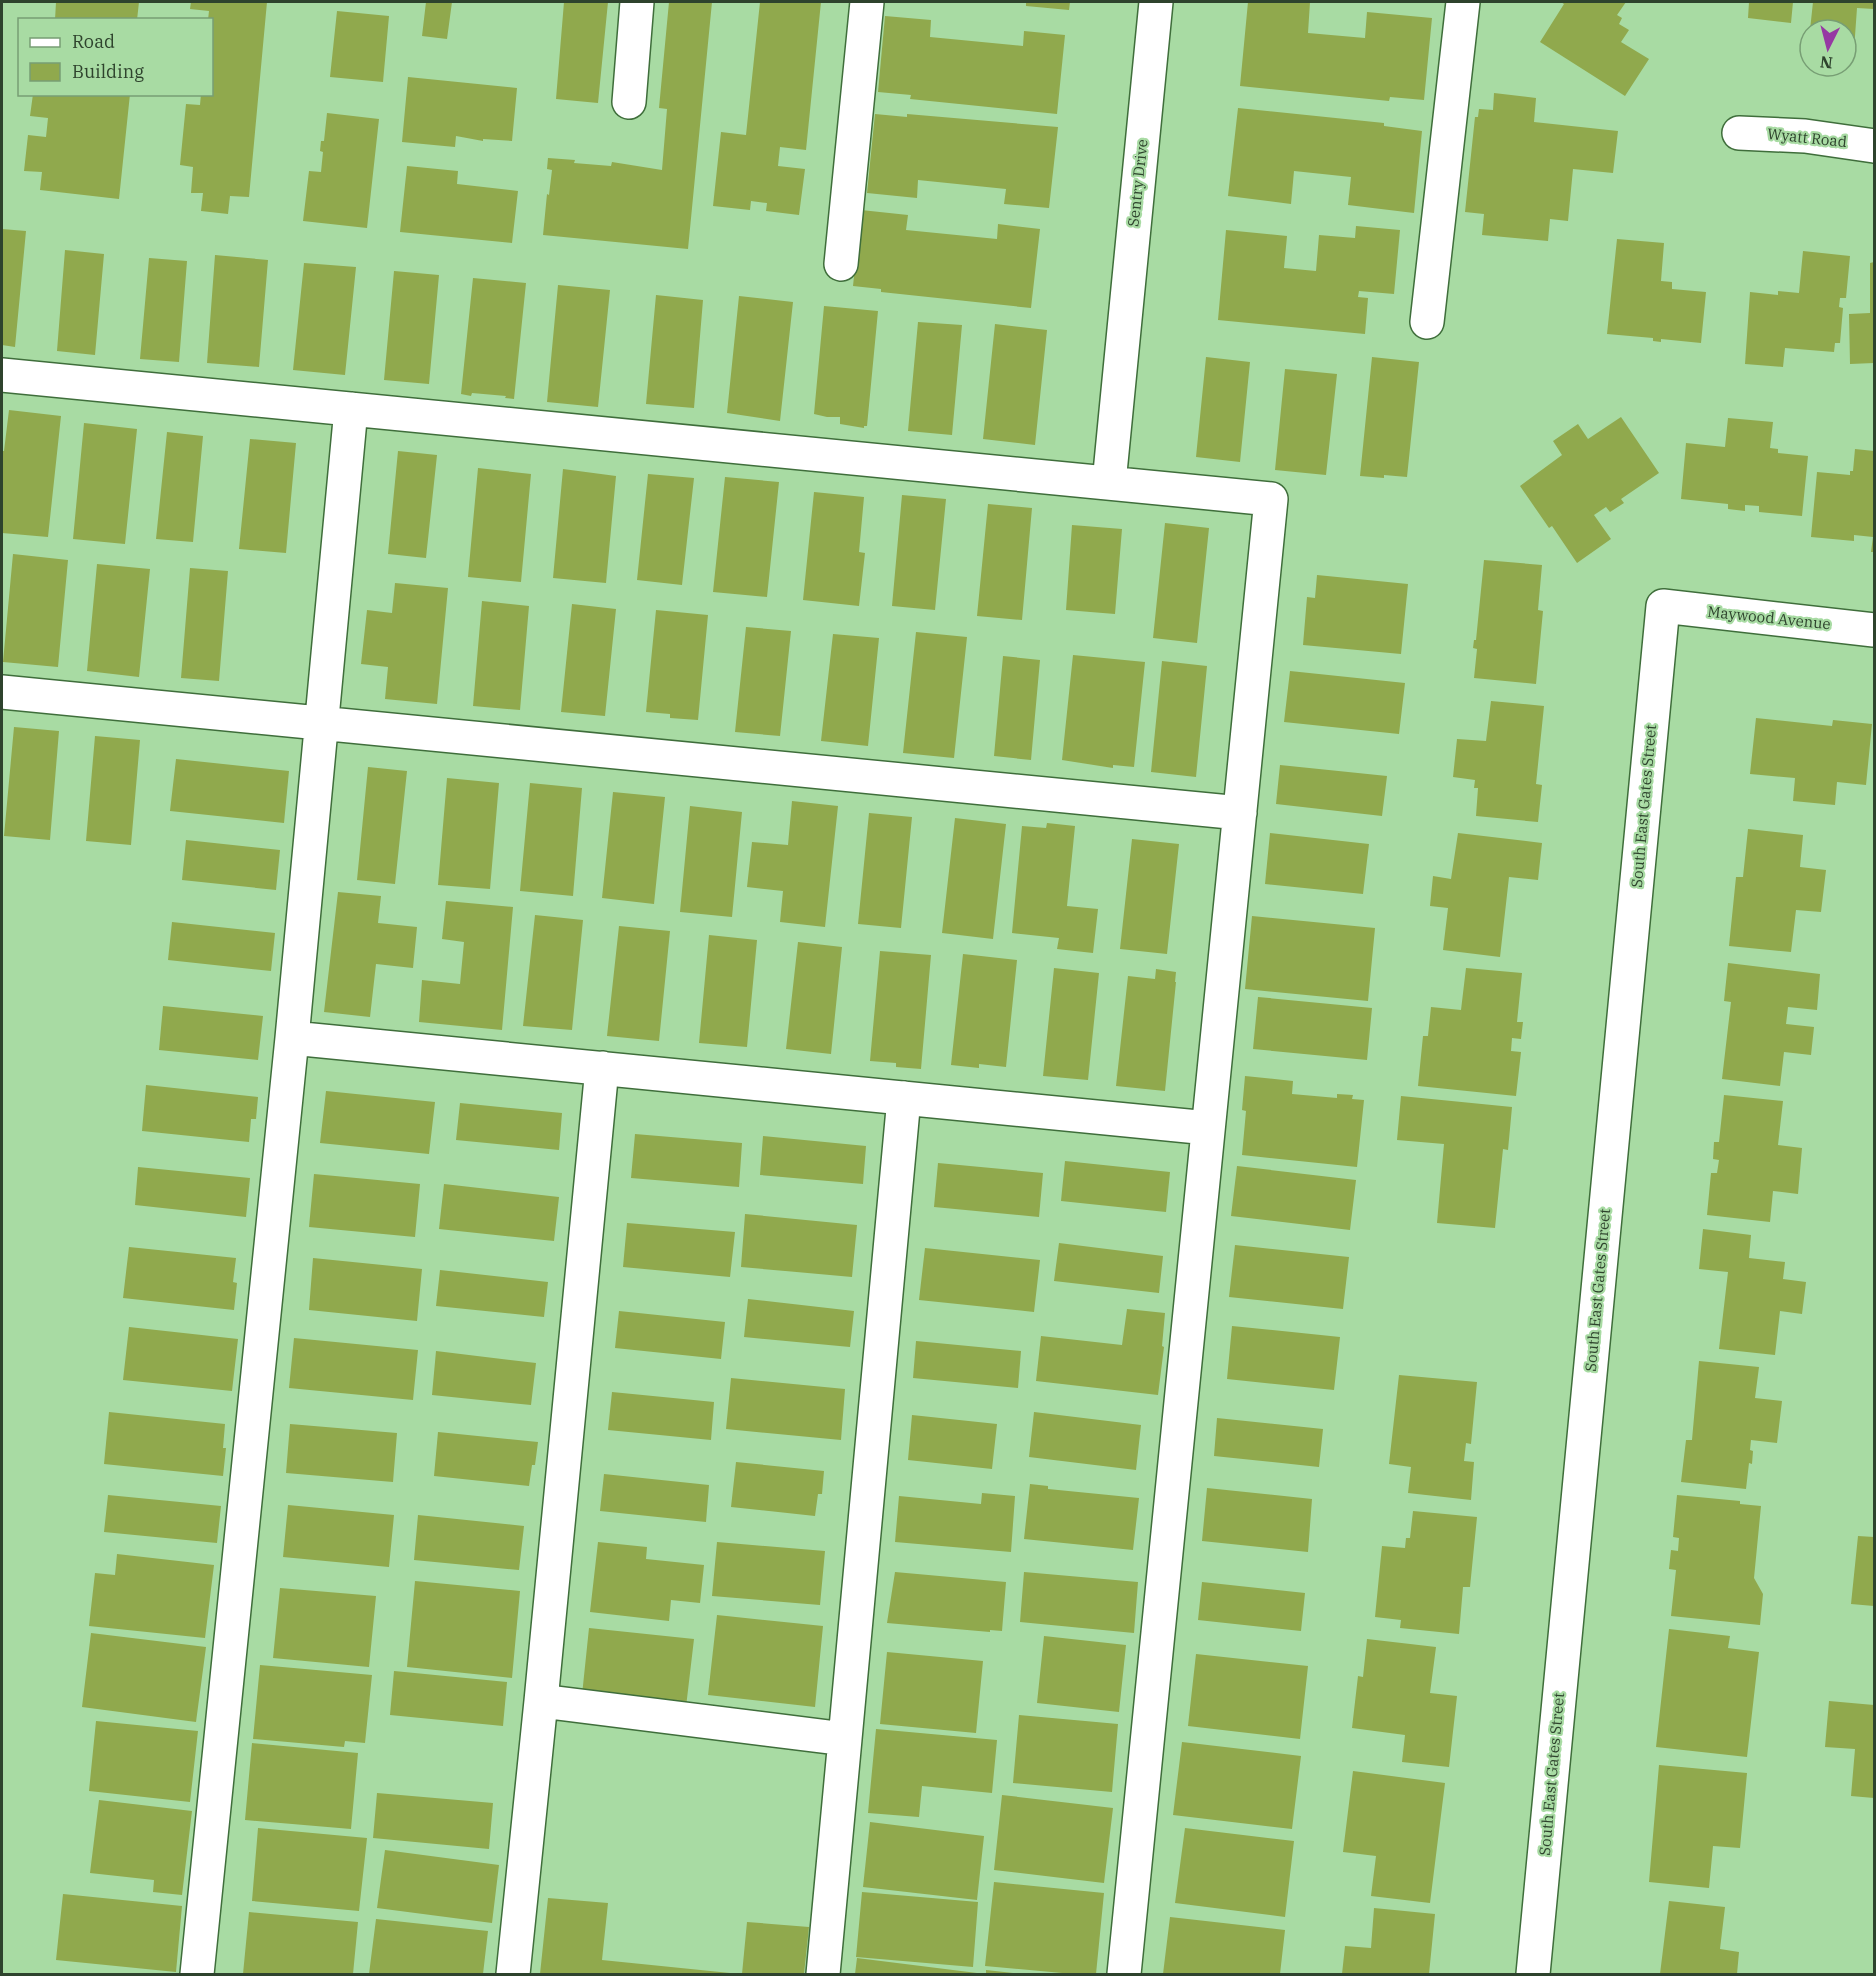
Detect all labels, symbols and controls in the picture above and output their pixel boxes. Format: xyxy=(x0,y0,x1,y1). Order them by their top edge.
legend xyxy=(18,18,213,96)
north arrow xyxy=(1798,18,1858,78)
text: Road xyxy=(72,30,115,53)
text: N xyxy=(1819,52,1834,74)
text: Building xyxy=(72,60,144,83)
street label: Wyatt Road xyxy=(1766,124,1848,151)
street label: Sentry Drive xyxy=(1123,138,1152,228)
street label: Maywood Avenue xyxy=(1707,602,1831,633)
street label: South East Gates Street xyxy=(1627,724,1660,888)
street label: South East Gates Street xyxy=(1581,1208,1614,1372)
street label: South East Gates Street xyxy=(1535,1692,1568,1856)

